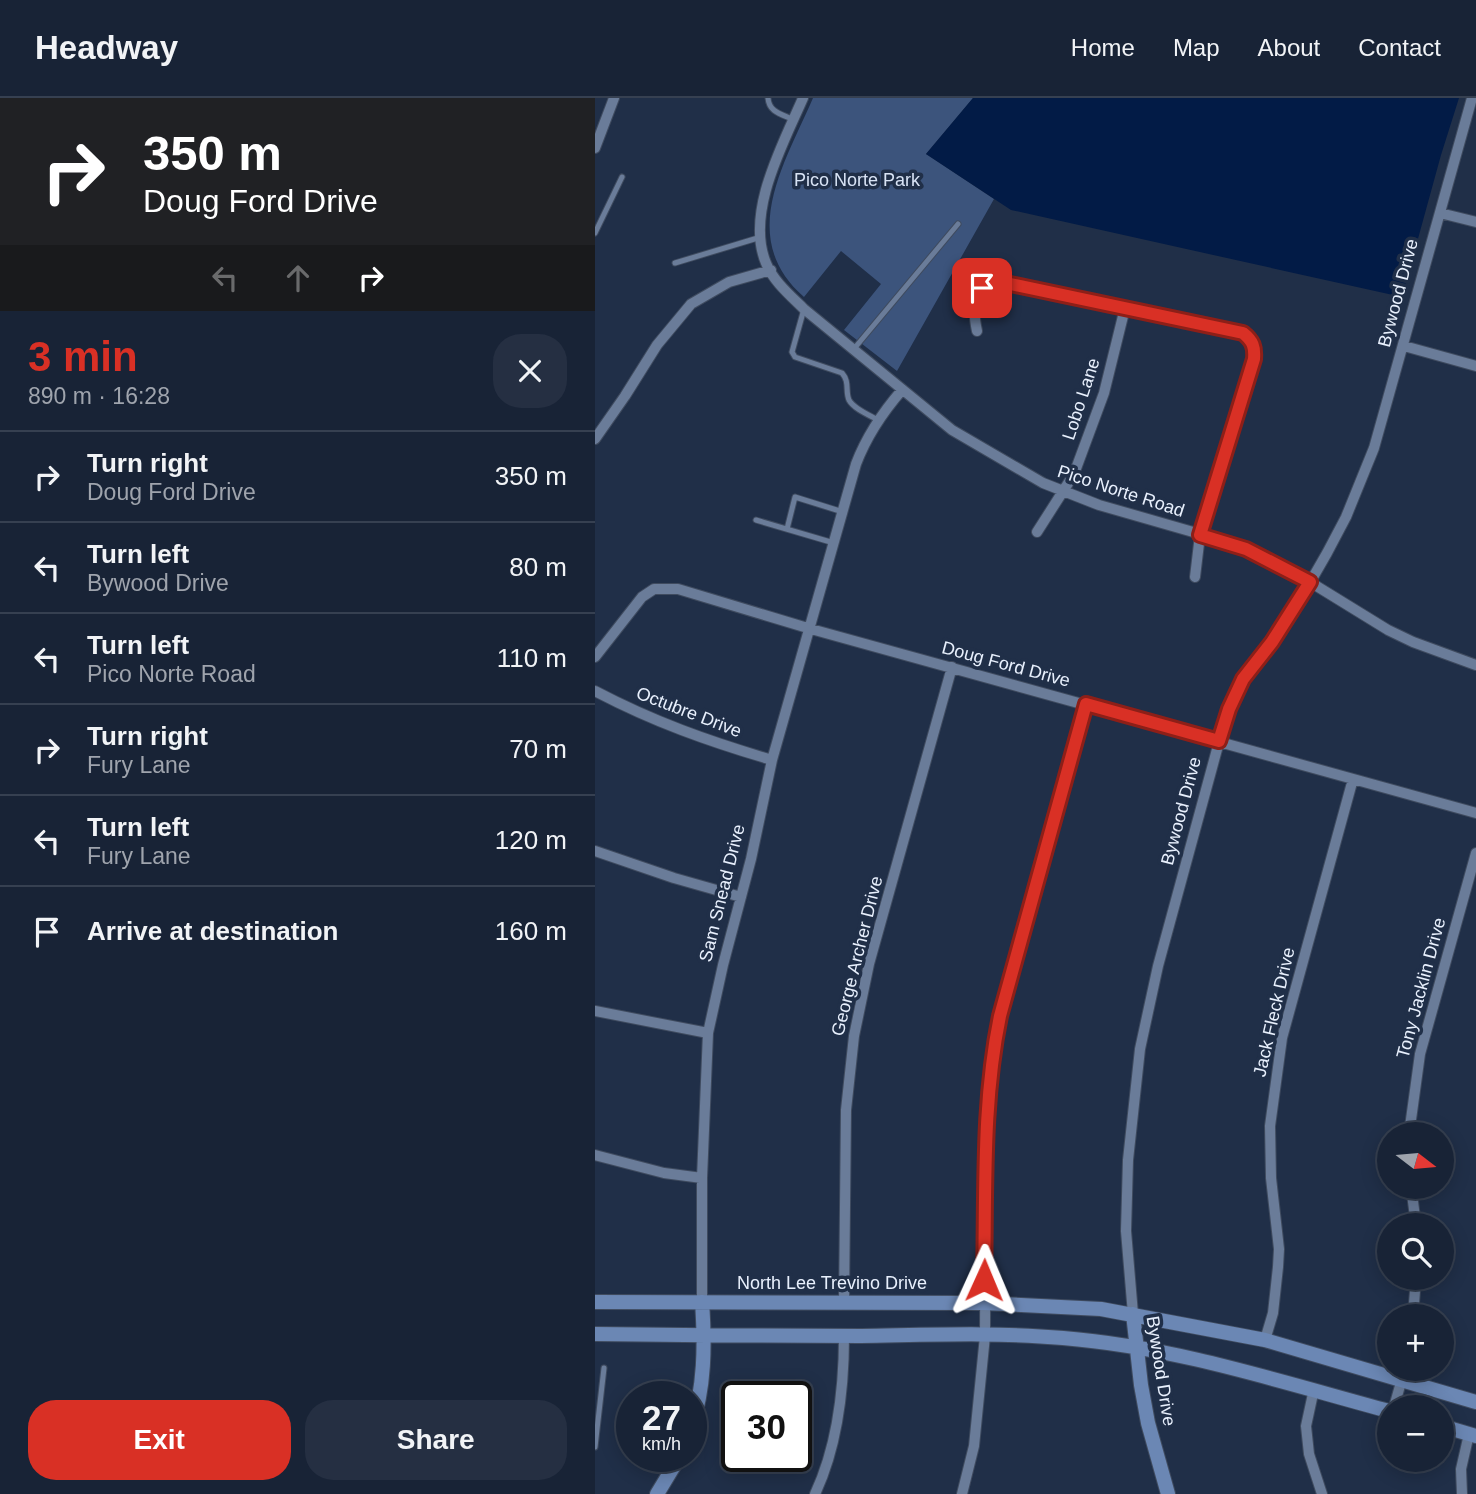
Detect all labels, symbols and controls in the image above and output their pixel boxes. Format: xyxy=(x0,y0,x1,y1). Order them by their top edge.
text: Headway xyxy=(35,29,178,66)
text: Home xyxy=(1071,34,1135,61)
text: Map xyxy=(1173,34,1220,61)
text: About xyxy=(1258,34,1320,61)
text: Contact xyxy=(1358,34,1441,61)
icon: right xyxy=(28,126,119,217)
text: 350 m xyxy=(143,126,282,180)
park label: Pico Norte Park xyxy=(794,170,921,190)
text: Doug Ford Drive xyxy=(143,183,378,219)
street label: Bywood Drive xyxy=(1374,237,1422,349)
pin xyxy=(952,258,1012,318)
icon: left xyxy=(206,259,244,297)
icon: ahead xyxy=(279,259,317,297)
icon: right xyxy=(352,259,390,297)
icon: arrive xyxy=(963,269,1001,307)
text: 3 min xyxy=(28,333,138,380)
button: close xyxy=(493,334,567,408)
street label: Lobo Lane xyxy=(1058,355,1104,443)
text: 890 m · 16:28 xyxy=(28,383,170,409)
text: Turn right xyxy=(87,448,208,478)
icon: right xyxy=(28,458,66,496)
text: 350 m xyxy=(495,461,567,491)
street label: Pico Norte Road xyxy=(1055,461,1187,521)
text: Doug Ford Drive xyxy=(87,479,256,505)
text: Turn left xyxy=(87,539,189,569)
icon: left xyxy=(28,549,66,587)
text: 80 m xyxy=(509,552,567,582)
text: Bywood Drive xyxy=(87,570,229,596)
text: Turn left xyxy=(87,630,189,660)
street label: Doug Ford Drive xyxy=(940,637,1072,691)
icon: left xyxy=(28,640,66,678)
text: 110 m xyxy=(497,643,567,673)
text: Pico Norte Road xyxy=(87,661,256,687)
street label: Octubre Drive xyxy=(634,683,744,741)
text: Turn right xyxy=(87,721,208,751)
icon: right xyxy=(28,731,66,769)
text: 70 m xyxy=(509,734,567,764)
text: Fury Lane xyxy=(87,752,191,778)
street label: Bywood Drive xyxy=(1157,755,1205,867)
text: Turn left xyxy=(87,812,189,842)
icon: left xyxy=(28,822,66,860)
street label: Sam Snead Drive xyxy=(695,822,749,964)
text: 120 m xyxy=(495,825,567,855)
text: Fury Lane xyxy=(87,843,191,869)
street label: George Archer Drive xyxy=(827,874,887,1038)
icon: arrive xyxy=(28,913,66,951)
street label: Tony Jacklin Drive xyxy=(1393,915,1449,1061)
text: Arrive at destination xyxy=(87,916,338,946)
text: 160 m xyxy=(495,916,567,946)
street label: Jack Fleck Drive xyxy=(1249,945,1299,1079)
north arrow xyxy=(1377,1122,1454,1199)
map controls xyxy=(1377,1122,1454,1472)
button: search xyxy=(1377,1213,1454,1290)
position arrow xyxy=(947,1243,1021,1317)
street label: North Lee Trevino Drive xyxy=(737,1273,927,1293)
button: + xyxy=(1377,1304,1454,1381)
street label: Bywood Drive xyxy=(1142,1315,1180,1427)
speed limit sign: 30 xyxy=(721,1381,812,1472)
button: − xyxy=(1377,1395,1454,1472)
text: 27 xyxy=(642,1398,681,1437)
button: Exit xyxy=(28,1400,291,1480)
button: Share xyxy=(305,1400,567,1480)
text: km/h xyxy=(642,1434,681,1454)

